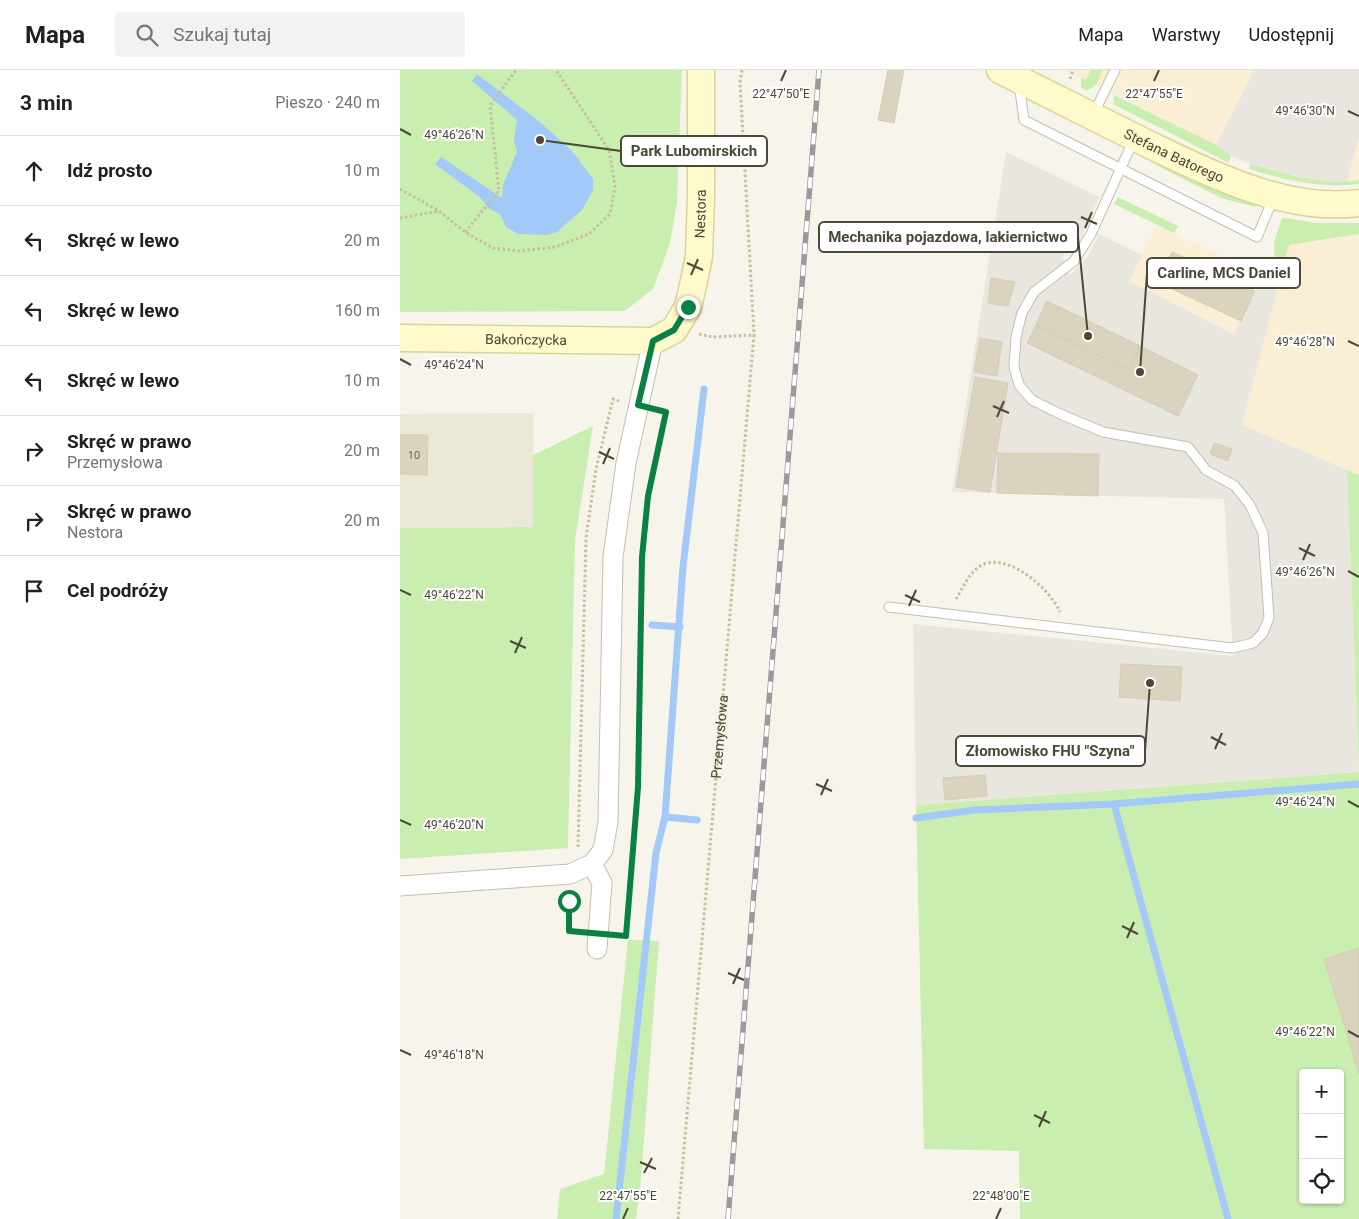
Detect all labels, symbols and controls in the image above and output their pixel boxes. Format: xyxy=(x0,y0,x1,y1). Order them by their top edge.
search box xyxy=(115,12,465,57)
text: Mapa xyxy=(25,21,85,49)
icon: search xyxy=(133,21,161,49)
text: Szukaj tutaj xyxy=(173,23,271,46)
text: Mapa xyxy=(1078,24,1124,45)
text: Warstwy xyxy=(1152,24,1220,45)
text: Udostępnij xyxy=(1248,24,1334,45)
text: 22°47'50"E xyxy=(752,87,810,101)
text: 22°47'55"E xyxy=(1125,87,1183,101)
text: 3 min xyxy=(20,91,73,115)
text: Pieszo · 240 m xyxy=(275,93,380,112)
text: 49°46'30"N xyxy=(1275,104,1335,118)
street label: Stefana Batorego xyxy=(1121,125,1226,186)
text: 49°46'26"N xyxy=(424,128,484,142)
callout: Park Lubomirskich xyxy=(621,136,767,166)
text: Park Lubomirskich xyxy=(631,142,757,160)
icon: ahead xyxy=(20,157,48,185)
text: Idź prosto xyxy=(67,159,152,182)
text: 10 m xyxy=(344,161,380,180)
street label: Nestora xyxy=(692,189,709,239)
callout: Mechanika pojazdowa, lakiernictwo xyxy=(819,222,1078,252)
icon: left xyxy=(20,227,48,255)
text: Mechanika pojazdowa, lakiernictwo xyxy=(828,228,1068,246)
text: Skręć w lewo xyxy=(67,229,179,252)
text: 20 m xyxy=(344,231,380,250)
callout: Carline, MCS Daniel xyxy=(1147,258,1300,288)
text: Carline, MCS Daniel xyxy=(1157,264,1291,282)
route end xyxy=(677,296,700,319)
icon: left xyxy=(20,297,48,325)
text: Skręć w lewo xyxy=(67,299,179,322)
text: 160 m xyxy=(335,301,380,320)
street label: Bakończycka xyxy=(485,331,567,348)
text: 49°46'28"N xyxy=(1275,335,1335,349)
text: 49°46'24"N xyxy=(424,358,484,372)
icon: left xyxy=(20,367,48,395)
text: Skręć w lewo xyxy=(67,369,179,392)
text: 10 m xyxy=(344,371,380,390)
text: Skręć w prawo xyxy=(67,430,191,453)
icon: right xyxy=(20,437,48,465)
text: 20 m xyxy=(344,441,380,460)
house number: 10 xyxy=(408,449,420,462)
text: Przemysłowa xyxy=(67,453,163,472)
text: Skręć w prawo xyxy=(67,500,191,523)
icon: right xyxy=(20,507,48,535)
text: 20 m xyxy=(344,511,380,530)
text: Nestora xyxy=(67,523,123,542)
text: 49°46'26"N xyxy=(1275,565,1335,579)
icon: arrive xyxy=(20,577,48,605)
text: Cel podróży xyxy=(67,579,168,602)
text: 49°46'22"N xyxy=(424,588,484,602)
street label: Przemysłowa xyxy=(708,694,731,779)
callout: Złomowisko FHU "Szyna" xyxy=(956,736,1145,766)
text: Złomowisko FHU "Szyna" xyxy=(965,742,1135,760)
text: 49°46'24"N xyxy=(1275,795,1335,809)
text: 49°46'20"N xyxy=(424,818,484,832)
route start xyxy=(558,890,581,913)
text: 49°46'22"N xyxy=(1275,1025,1335,1039)
text: 49°46'18"N xyxy=(424,1048,484,1062)
map controls xyxy=(1299,1069,1344,1204)
button: + xyxy=(1299,1069,1344,1114)
button: − xyxy=(1299,1114,1344,1159)
button: locate xyxy=(1299,1159,1344,1204)
text: 22°47'55"E xyxy=(599,1189,657,1203)
text: 22°48'00"E xyxy=(972,1189,1030,1203)

